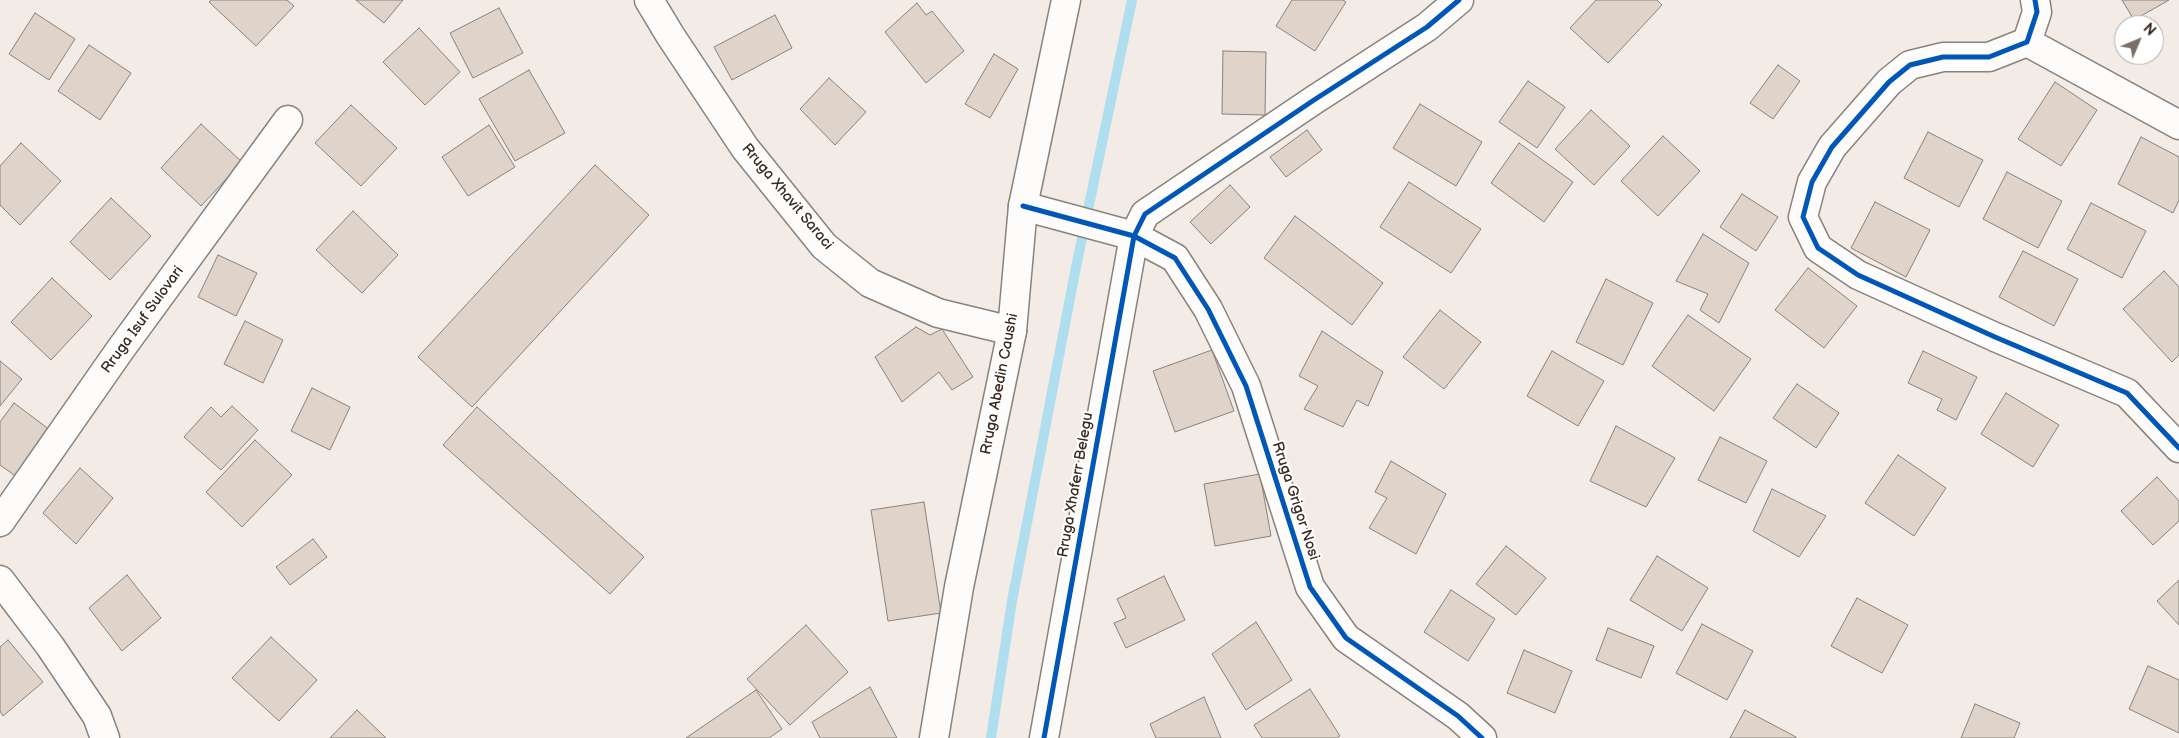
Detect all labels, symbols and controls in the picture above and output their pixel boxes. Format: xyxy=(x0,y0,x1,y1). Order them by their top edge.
north arrow xyxy=(2114,15,2164,65)
text: N xyxy=(2140,20,2159,39)
street label: Rruga Xhavit Saraci xyxy=(737,140,837,254)
street label: Rruga Isuf Sulovari xyxy=(98,263,188,377)
street label: Rruga Abedin Caushi xyxy=(977,312,1023,456)
street label: Rruga Xhaferr Belegu xyxy=(1054,411,1098,559)
street label: Rruga Grigor Nosi xyxy=(1267,440,1323,562)

